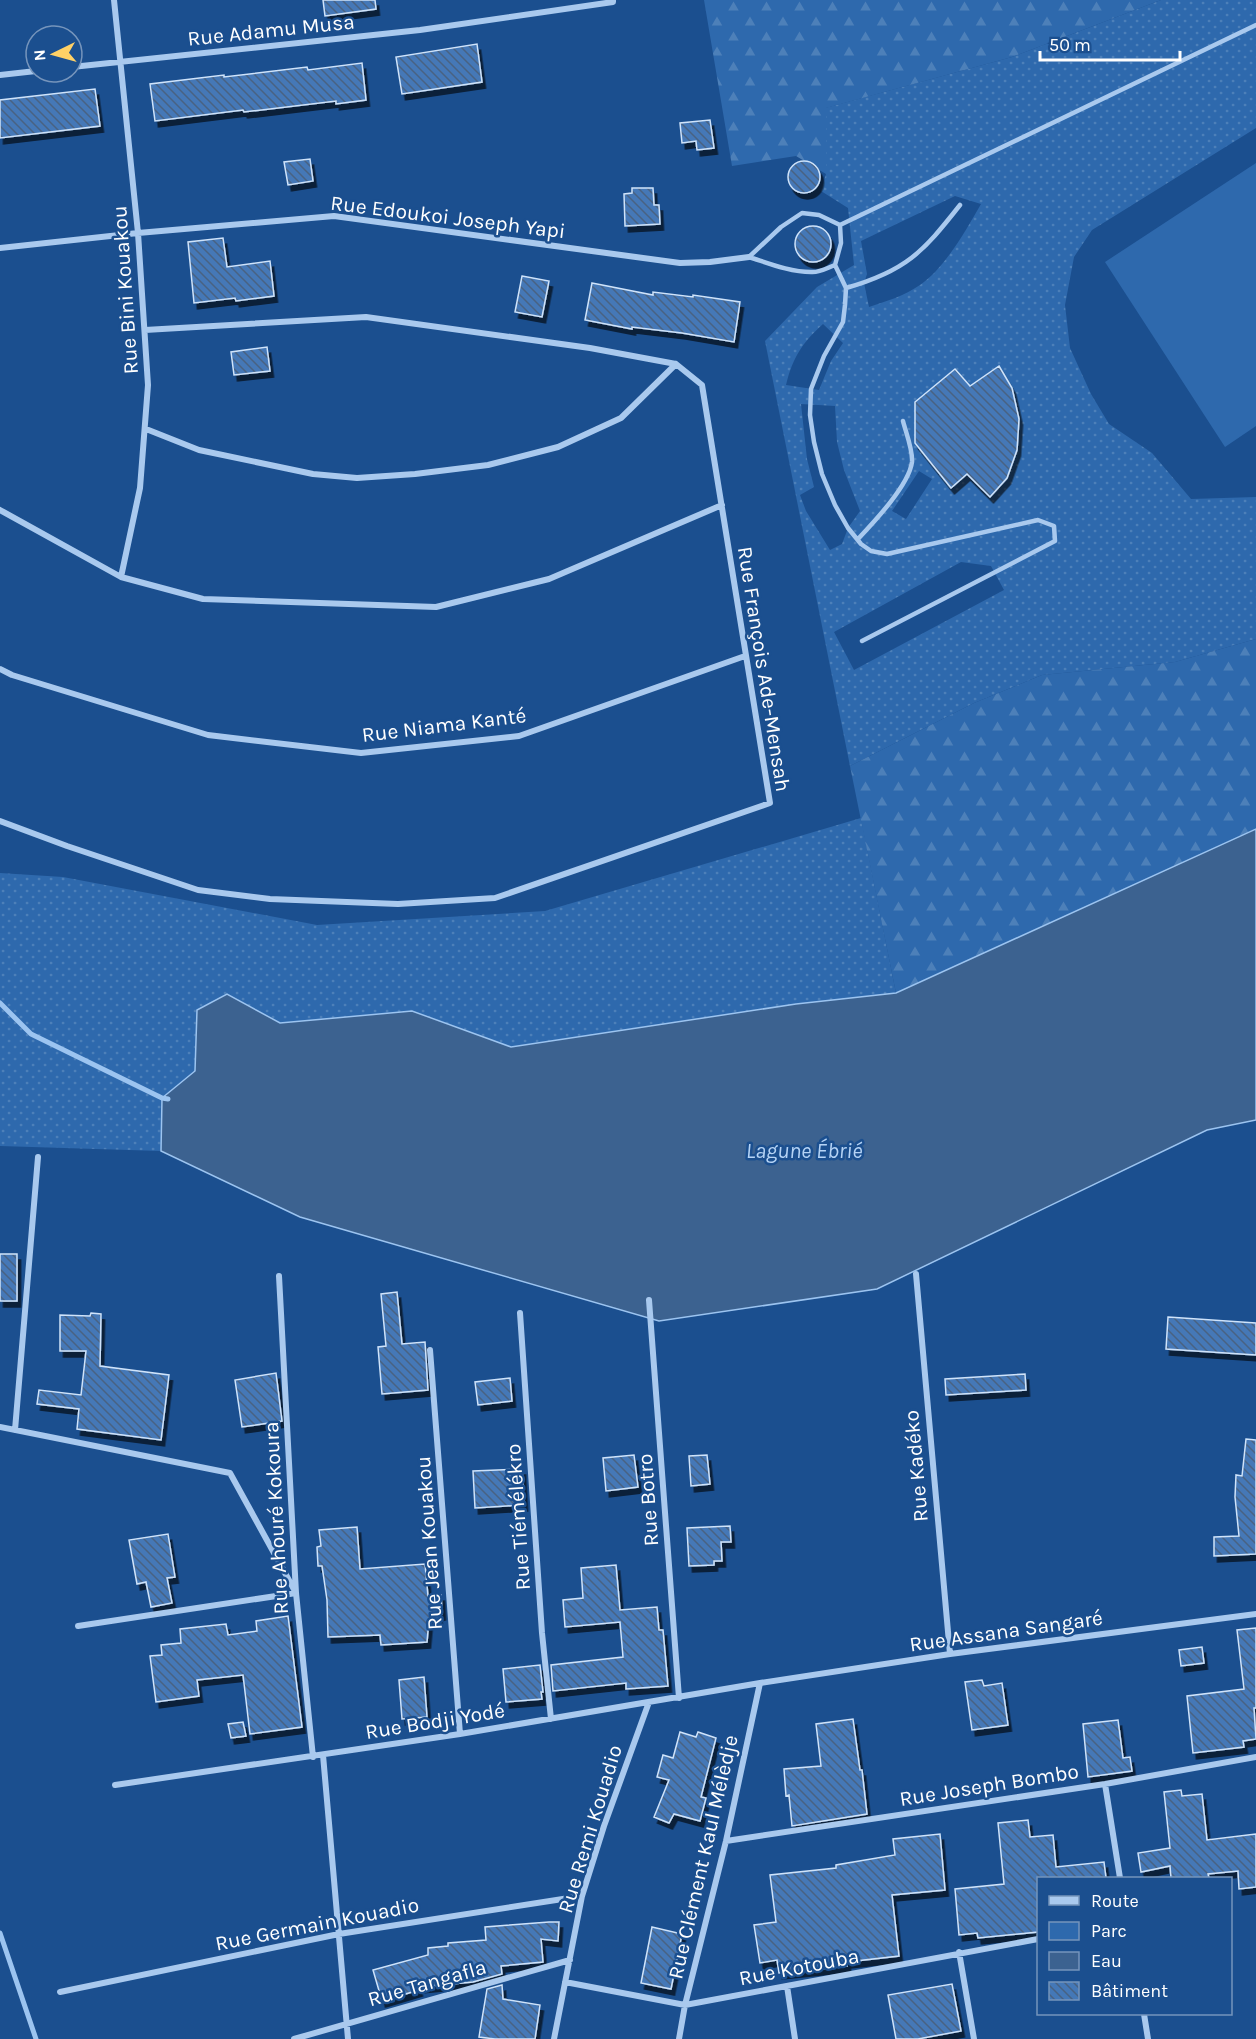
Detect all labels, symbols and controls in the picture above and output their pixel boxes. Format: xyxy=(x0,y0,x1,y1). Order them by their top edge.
street label: Rue Adamu Musa xyxy=(186,9,356,51)
north arrow xyxy=(24,24,84,84)
scale bar xyxy=(1040,24,1180,62)
text: 50 m xyxy=(1049,34,1091,56)
text: N xyxy=(30,49,50,62)
street label: Rue Edoukoi Joseph Yapi xyxy=(329,191,567,243)
street label: Rue Bini Kouakou xyxy=(107,205,143,375)
street label: Rue François Ade-Mensah xyxy=(733,545,795,793)
street label: Rue Niama Kanté xyxy=(360,703,528,747)
water label: Lagune Ébrié xyxy=(746,1138,862,1164)
street label: Rue Kadéko xyxy=(899,1409,933,1523)
street label: Rue Ahouré Kokoura xyxy=(259,1421,293,1615)
street label: Rue Tiémélékro xyxy=(501,1443,535,1591)
street label: Rue Botro xyxy=(633,1453,663,1547)
street label: Rue Jean Kouakou xyxy=(411,1455,447,1631)
street label: Rue Assana Sangaré xyxy=(908,1606,1104,1656)
street label: Rue Bodji Yodé xyxy=(363,1698,507,1744)
street label: Rue Clément Kaul Mélèdje xyxy=(663,1733,743,1981)
street label: Rue Remi Kouadio xyxy=(553,1742,627,1916)
street label: Rue Joseph Bombo xyxy=(898,1759,1080,1811)
legend xyxy=(1037,1877,1232,2015)
text: Route xyxy=(1091,1890,1139,1912)
street label: Rue Germain Kouadio xyxy=(213,1892,421,1956)
text: Parc xyxy=(1091,1920,1127,1942)
street label: Rue Kotouba xyxy=(737,1944,861,1990)
text: Eau xyxy=(1091,1950,1122,1972)
street label: Rue Tangafla xyxy=(365,1955,489,2011)
text: Bâtiment xyxy=(1091,1980,1168,2002)

